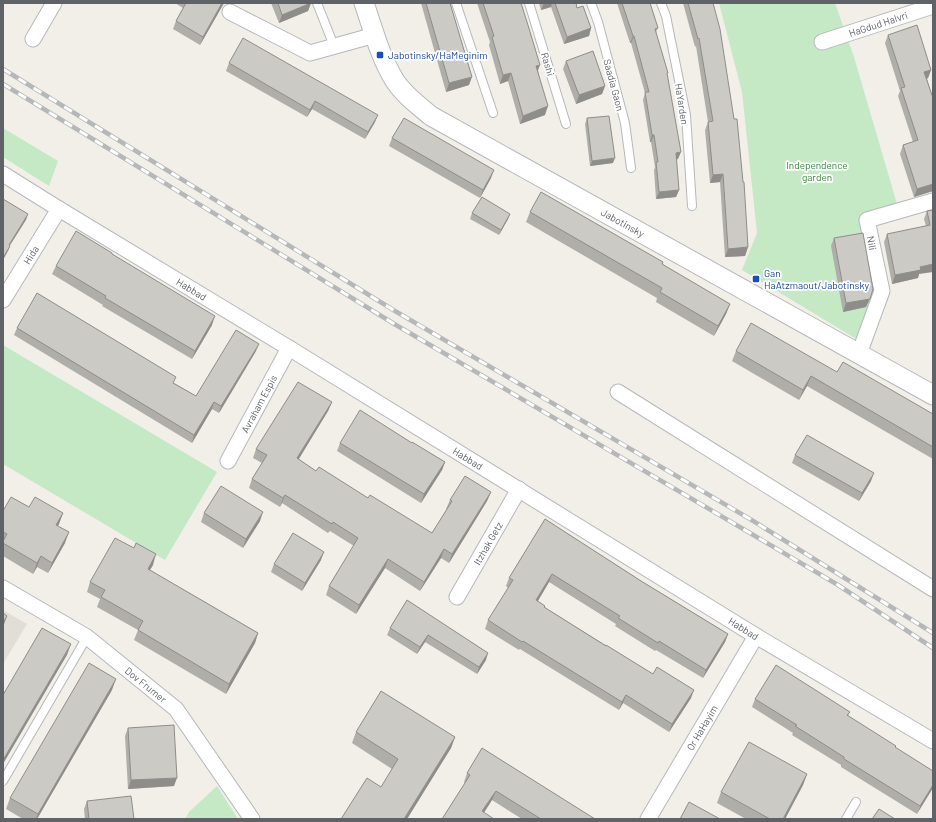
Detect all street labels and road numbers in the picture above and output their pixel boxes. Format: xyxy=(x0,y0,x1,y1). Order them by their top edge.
street label: HaGdud HaIvri xyxy=(847,9,909,39)
street label: Rashi xyxy=(539,51,557,77)
street label: Saadia Gaon xyxy=(601,58,627,112)
street label: HaYarden xyxy=(673,83,691,125)
street label: Jabotinsky xyxy=(599,206,647,240)
street label: Nili xyxy=(865,235,879,251)
street label: Hida xyxy=(21,243,41,266)
street label: Habbad xyxy=(174,275,209,303)
street label: Avraham Espis xyxy=(238,373,279,435)
street label: Habbad xyxy=(451,445,485,472)
street label: Itzhak Getz xyxy=(471,519,505,567)
street label: Habbad xyxy=(726,615,761,642)
street label: Dov Frumer xyxy=(123,664,169,705)
street label: Or HaHayim xyxy=(684,703,720,753)

